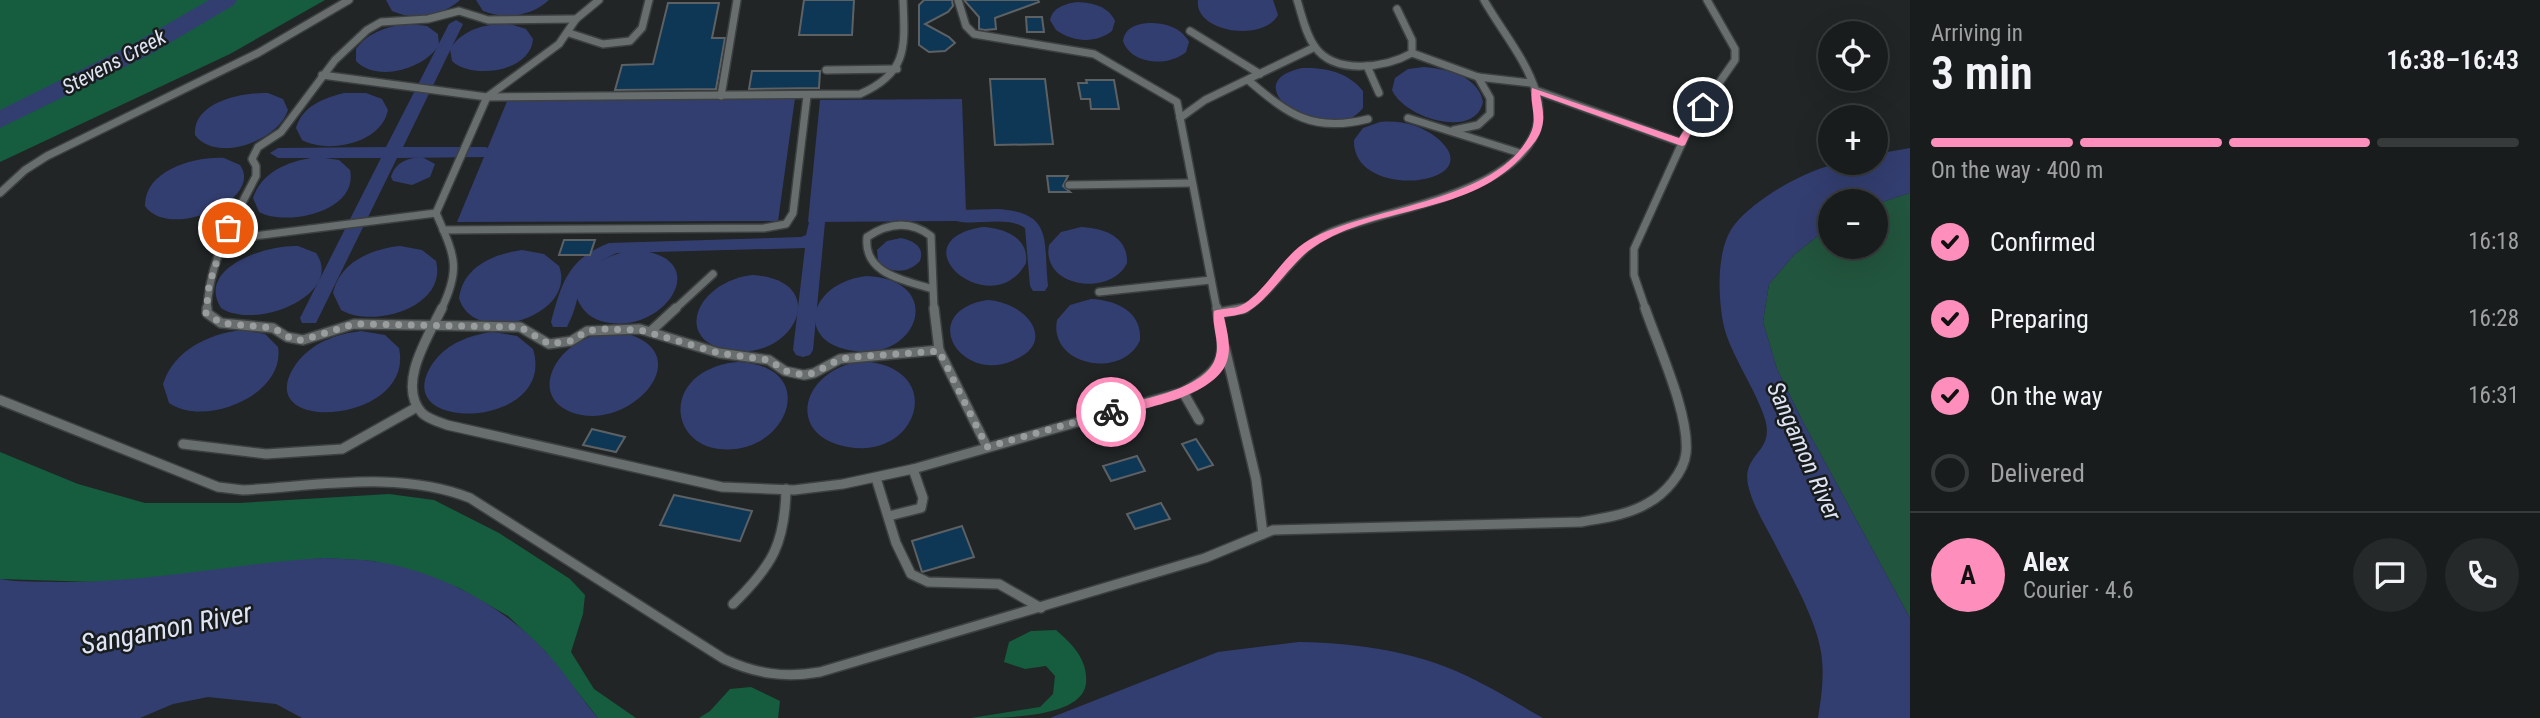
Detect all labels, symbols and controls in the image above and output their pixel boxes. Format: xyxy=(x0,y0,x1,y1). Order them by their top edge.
text: Arriving in xyxy=(1931,20,2023,47)
map controls xyxy=(1818,21,1888,259)
button: locate xyxy=(1818,21,1888,91)
water label: Stevens Creek xyxy=(58,24,171,99)
text: 16:38–16:43 xyxy=(2386,45,2519,75)
text: 3 min xyxy=(1931,46,2033,100)
pin xyxy=(1673,77,1733,137)
icon: home xyxy=(1684,88,1722,126)
button: + xyxy=(1818,105,1888,175)
text: On the way · 400 m xyxy=(1931,157,2103,184)
button: − xyxy=(1818,189,1888,259)
pin xyxy=(198,198,258,258)
icon: bag xyxy=(209,209,247,247)
icon: check xyxy=(1931,223,1969,261)
text: Confirmed xyxy=(1990,227,2096,257)
text: 16:18 xyxy=(2468,228,2519,255)
icon: check xyxy=(1931,300,1969,338)
text: Preparing xyxy=(1990,304,2089,334)
text: 16:28 xyxy=(2468,305,2519,332)
courier xyxy=(1076,377,1146,447)
water label: Sangamon River xyxy=(1761,377,1847,525)
icon: check xyxy=(1931,377,1969,415)
text: On the way xyxy=(1990,381,2103,411)
text: 16:31 xyxy=(2468,382,2519,409)
icon: bike xyxy=(1092,393,1130,431)
text: Delivered xyxy=(1990,458,2085,488)
button: chat xyxy=(2353,538,2427,612)
button: phone xyxy=(2445,538,2519,612)
text: Alex xyxy=(2023,547,2069,577)
text: A xyxy=(1960,560,1976,590)
text: Courier · 4.6 xyxy=(2023,577,2134,604)
water label: Sangamon River xyxy=(78,596,255,661)

